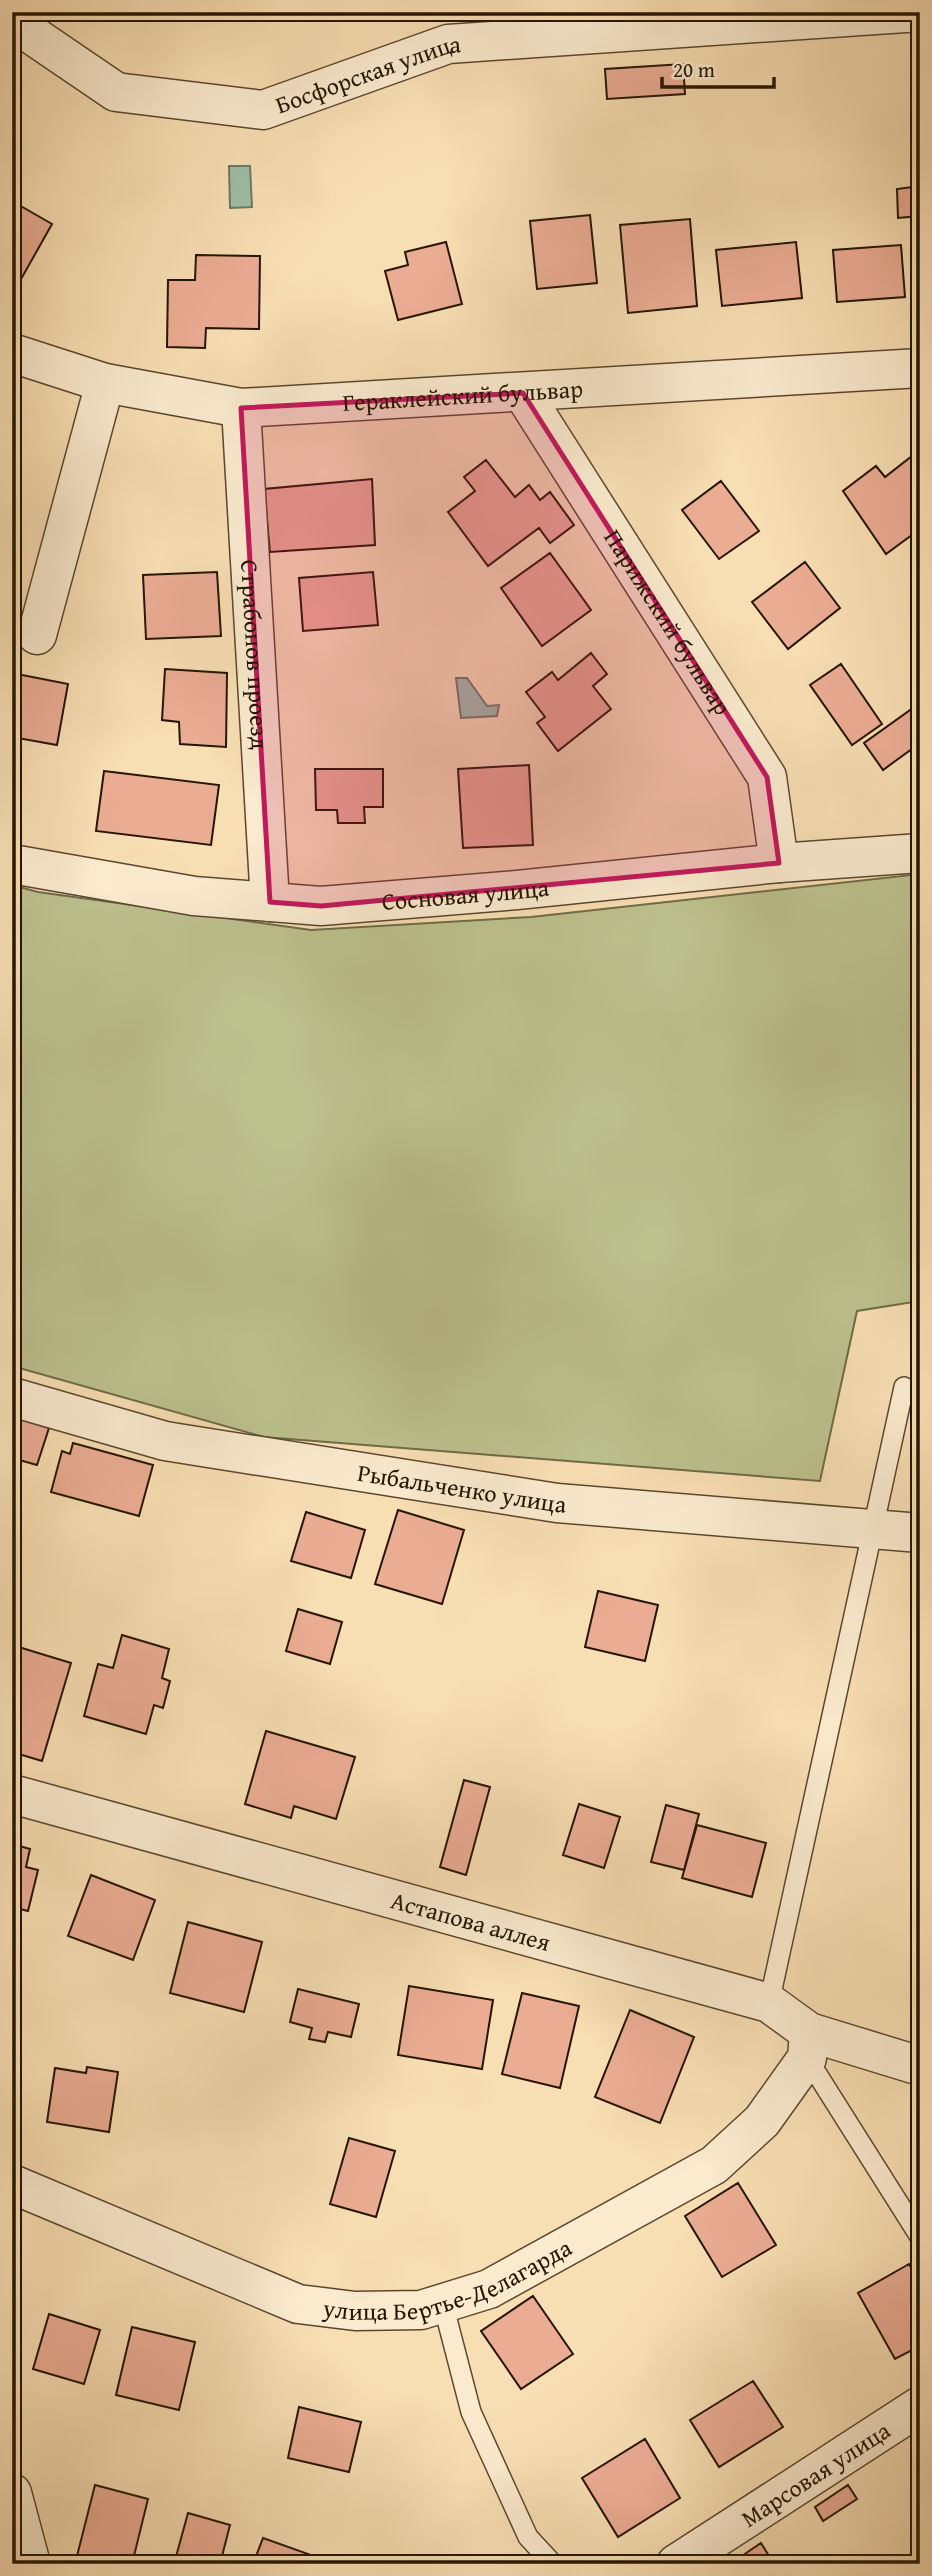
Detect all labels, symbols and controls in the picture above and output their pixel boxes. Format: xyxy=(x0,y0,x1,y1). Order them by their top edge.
street label: Босфорская улица xyxy=(270,26,462,122)
scale bar xyxy=(662,46,774,90)
text: 20 m xyxy=(673,54,715,85)
street label: Гераклейский бульвар xyxy=(341,370,584,419)
street label: Парижский бульвар xyxy=(596,522,741,721)
street label: Страбонов проезд xyxy=(232,559,279,751)
street label: Сосновая улица xyxy=(380,869,551,918)
street label: Рыбальченко улица xyxy=(355,1454,568,1521)
street label: Астапова аллея xyxy=(387,1882,554,1959)
street label: улица Бертье-Делагарда xyxy=(320,2229,578,2329)
street label: Марсовая улица xyxy=(734,2412,897,2535)

